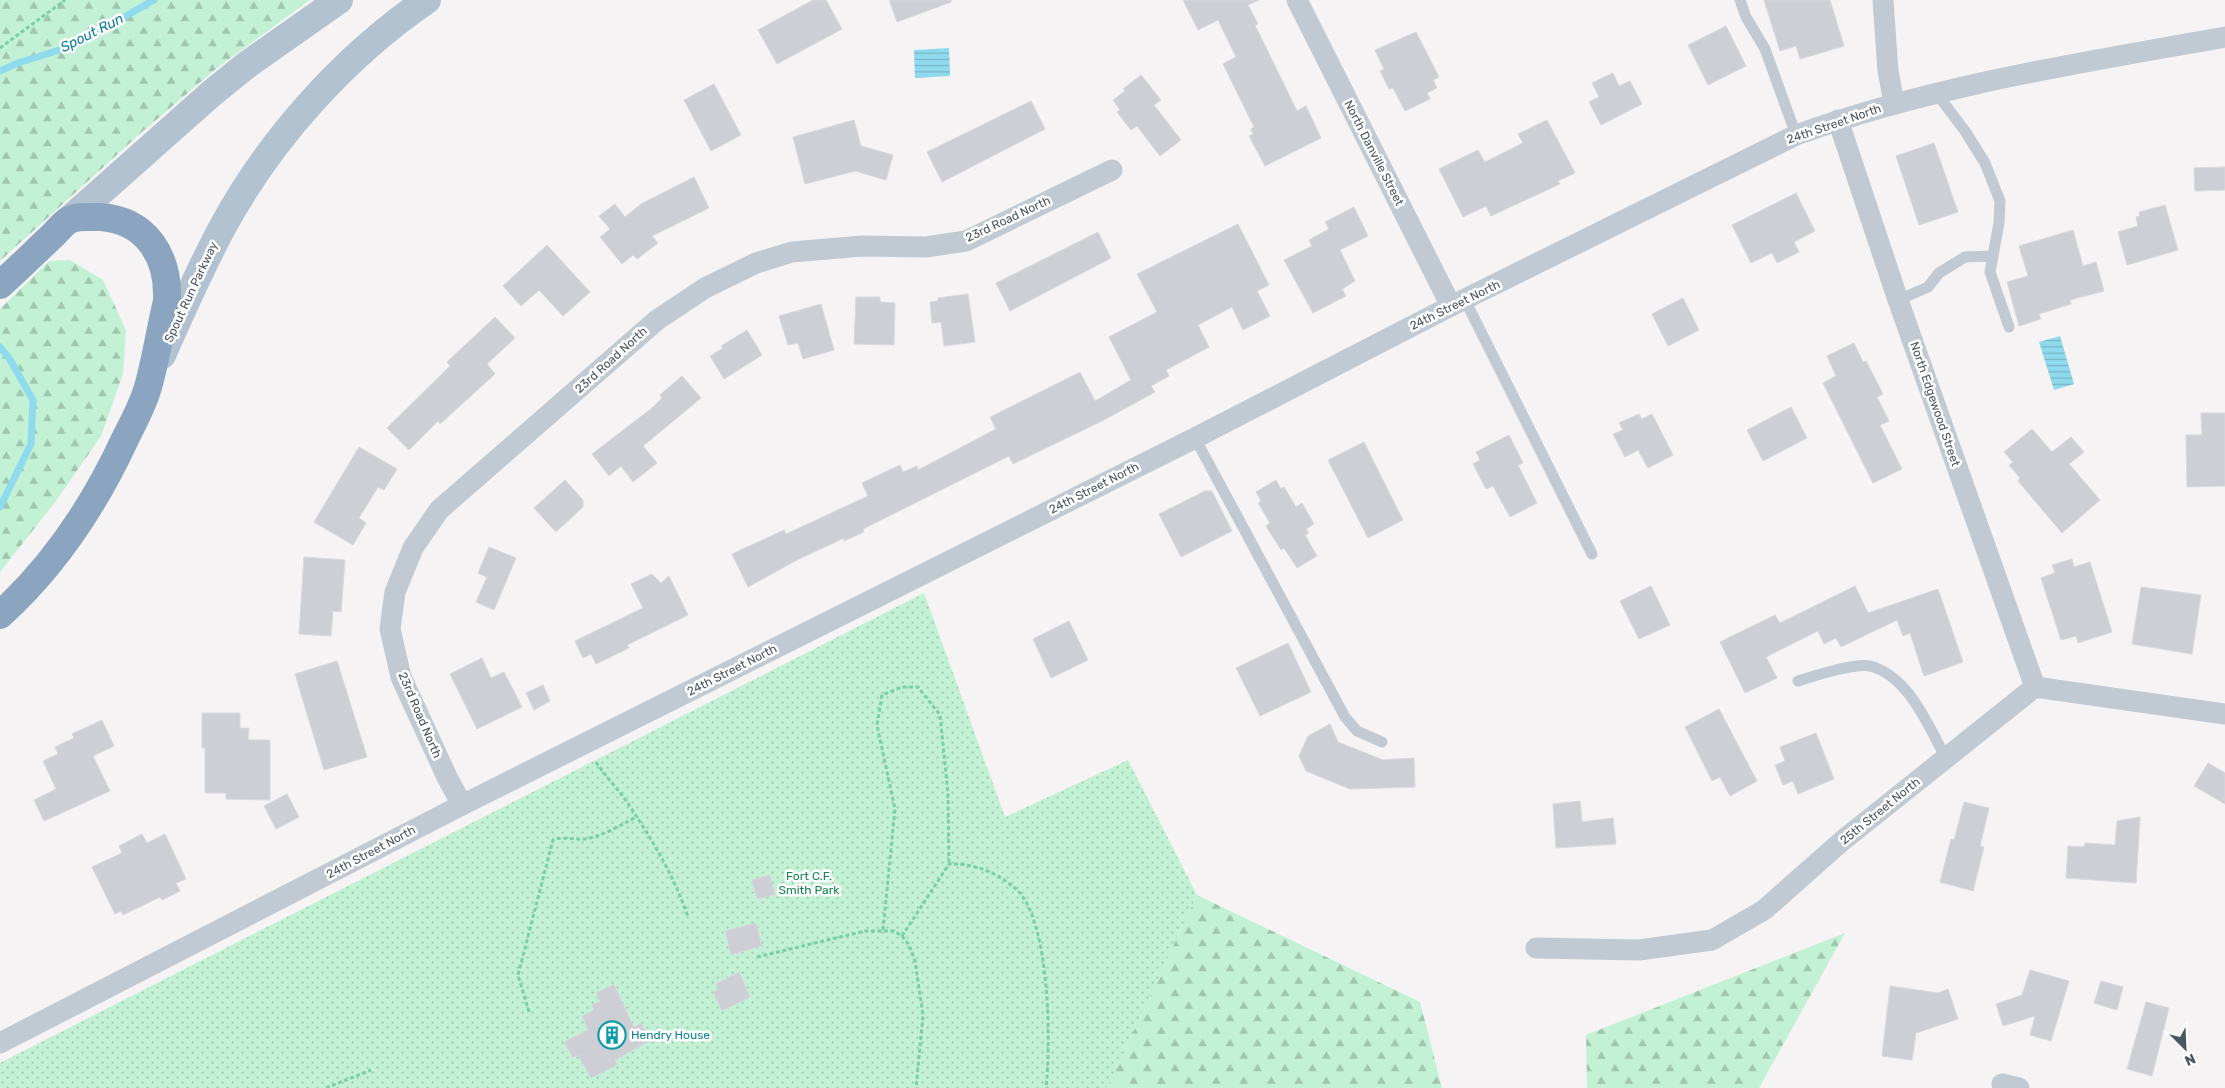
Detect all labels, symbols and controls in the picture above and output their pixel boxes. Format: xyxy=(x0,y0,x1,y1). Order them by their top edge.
water label: Spout Run xyxy=(58,10,126,56)
street label: North Danville Street xyxy=(1341,98,1407,208)
street label: 24th Street North xyxy=(1785,101,1883,147)
street label: 23rd Road North xyxy=(963,193,1053,245)
street label: Spout Run Parkway xyxy=(162,239,221,344)
street label: 24th Street North xyxy=(1408,277,1502,333)
street label: 23rd Road North xyxy=(572,324,650,396)
street label: North Edgewood Street xyxy=(1907,340,1963,468)
street label: 24th Street North xyxy=(1047,459,1141,517)
street label: 24th Street North xyxy=(685,641,779,699)
street label: 23rd Road North xyxy=(396,670,444,760)
street label: 25th Street North xyxy=(1837,775,1923,847)
street label: 24th Street North xyxy=(324,823,418,881)
park label: Fort C.F. Smith Park xyxy=(779,869,840,897)
building icon: Hendry House xyxy=(597,1020,627,1050)
north arrow xyxy=(2160,1023,2210,1073)
place label: Hendry House xyxy=(631,1028,710,1042)
text: N xyxy=(2182,1050,2198,1069)

